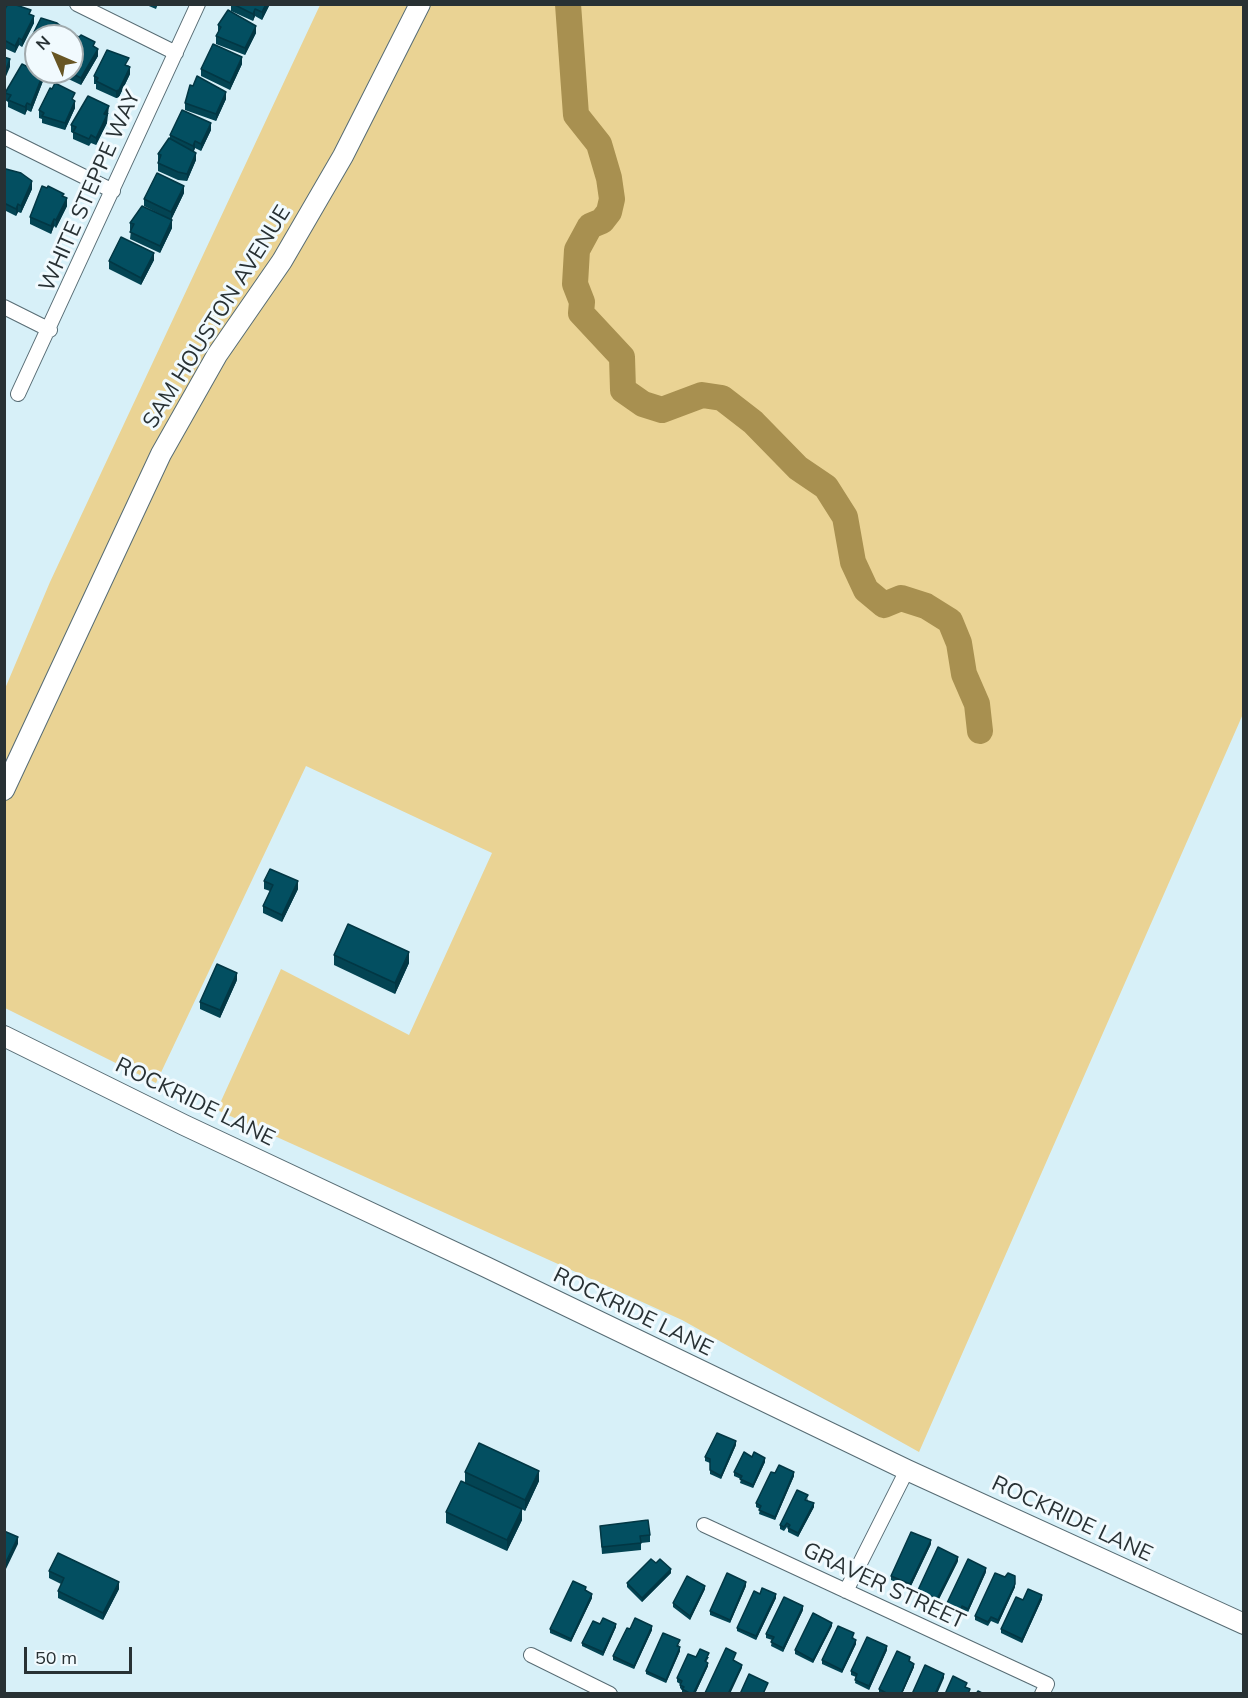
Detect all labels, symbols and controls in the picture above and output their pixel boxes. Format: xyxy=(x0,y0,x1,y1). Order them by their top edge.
north arrow xyxy=(24,24,84,84)
text: N xyxy=(31,31,54,54)
street label: WHITE STEPPE WAY xyxy=(34,86,146,296)
street label: SAM HOUSTON AVENUE xyxy=(137,201,297,433)
street label: ROCKRIDE LANE xyxy=(111,1052,279,1152)
street label: ROCKRIDE LANE xyxy=(549,1262,717,1362)
street label: ROCKRIDE LANE xyxy=(987,1470,1157,1568)
street label: GRAVER STREET xyxy=(799,1537,969,1635)
scale bar xyxy=(27,1635,135,1673)
text: 50 m xyxy=(35,1646,77,1669)

